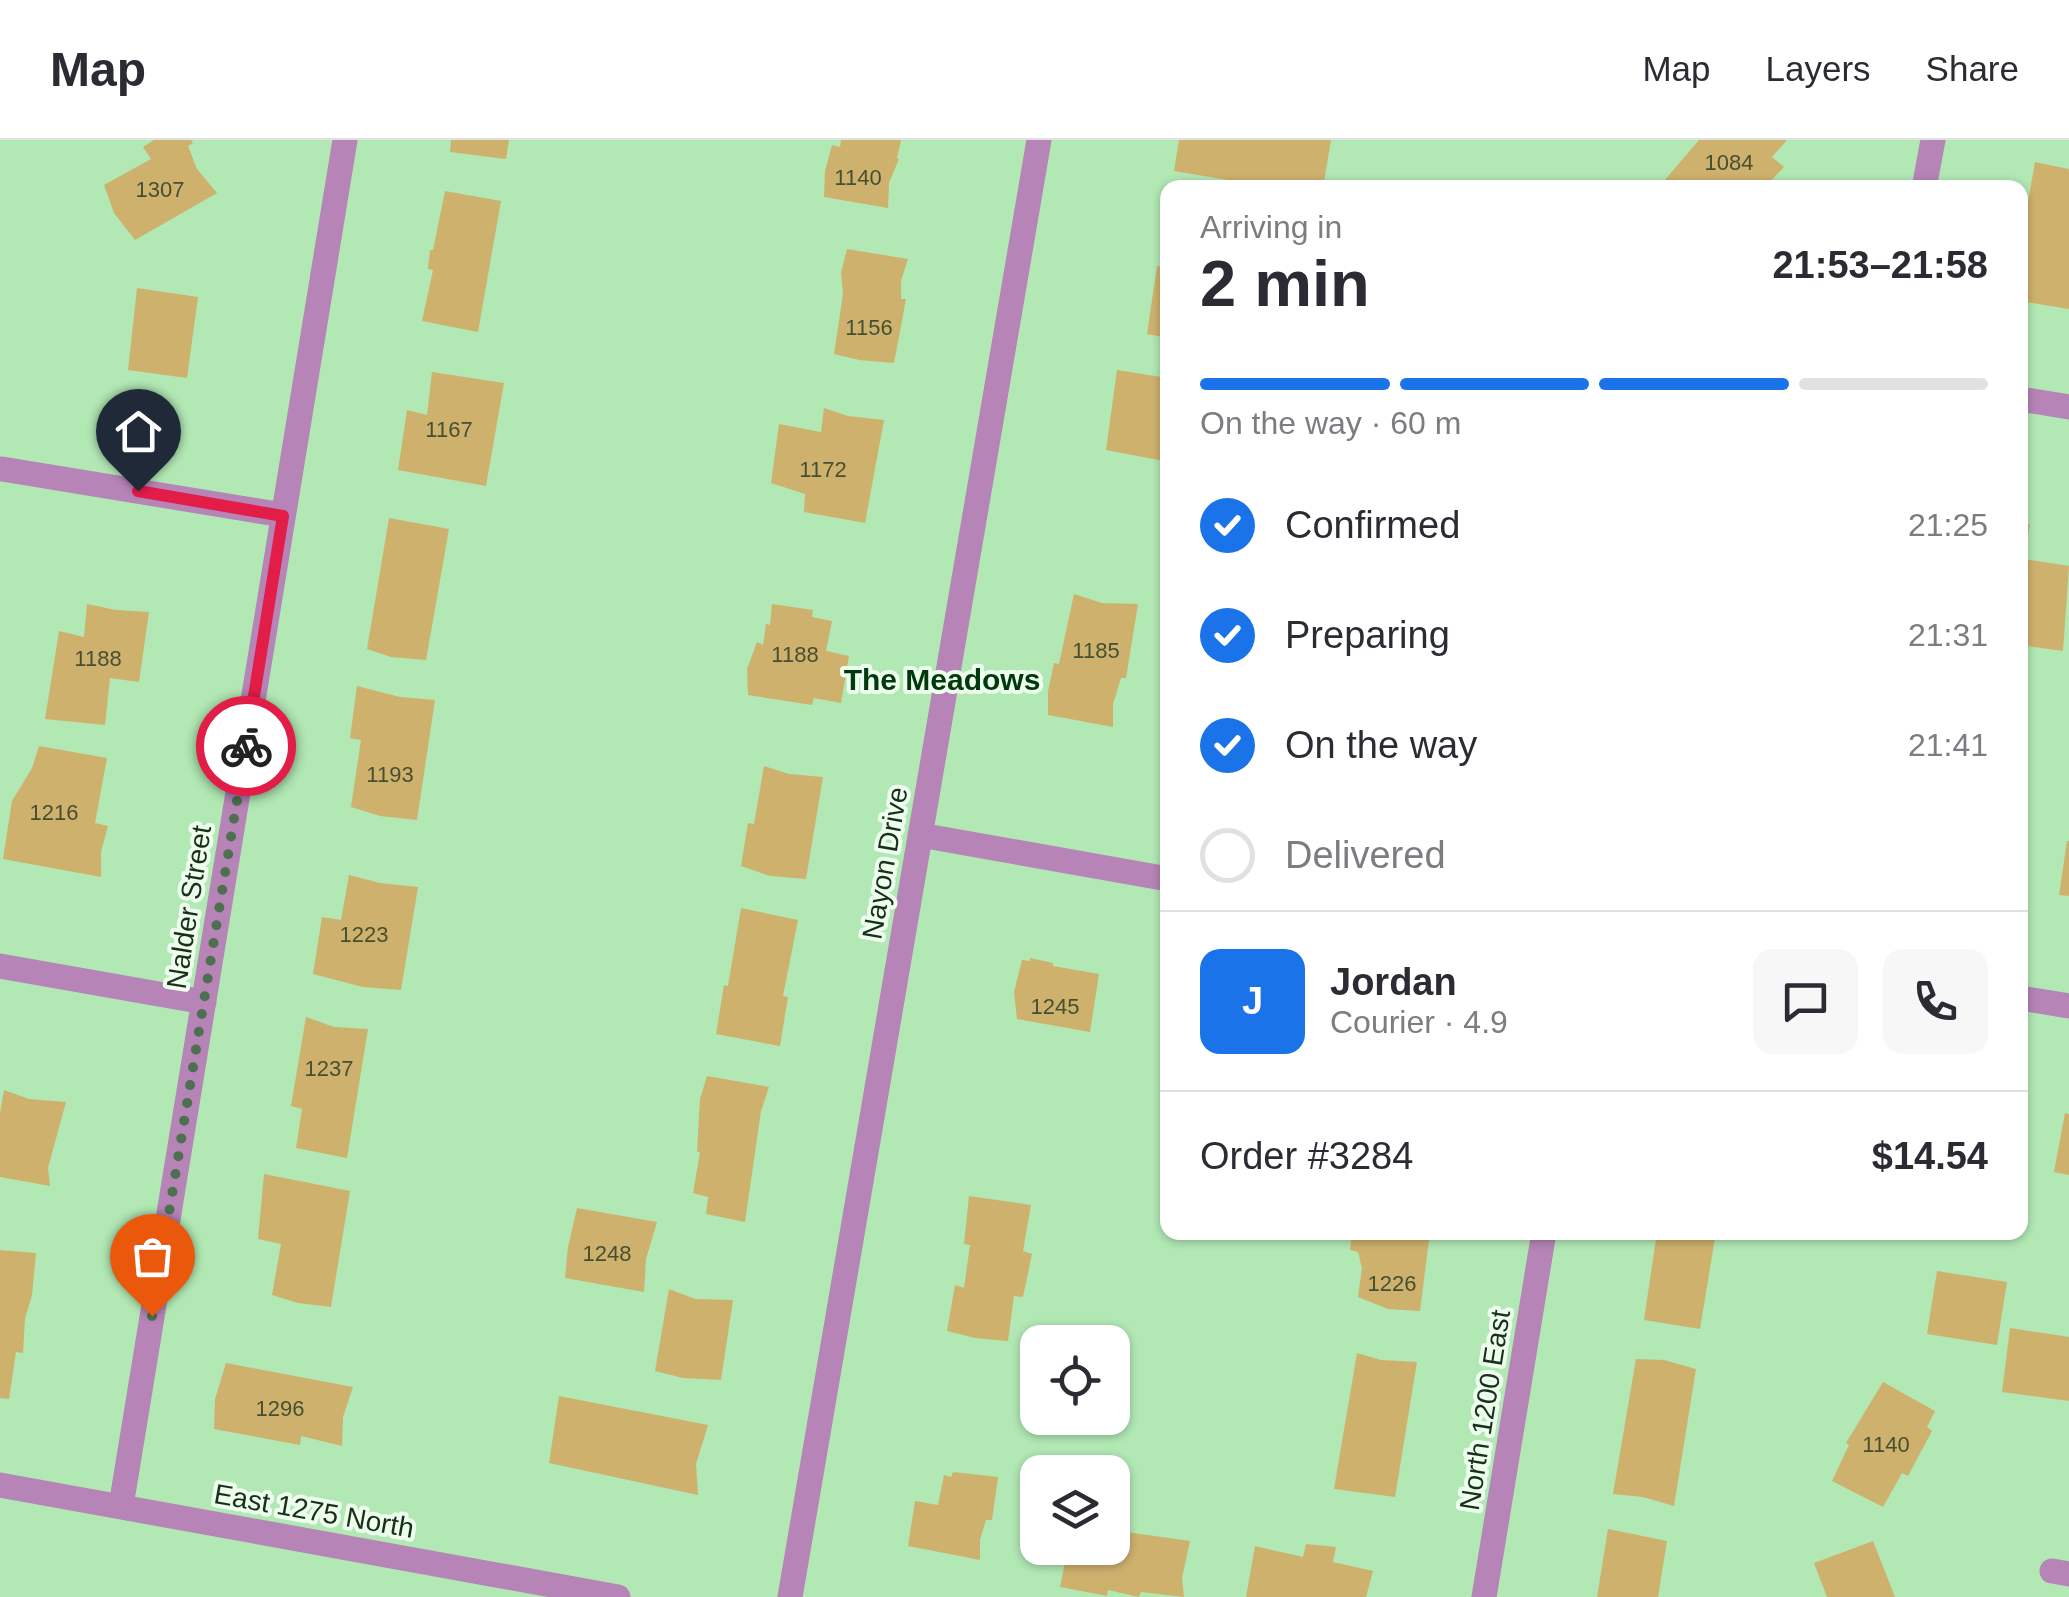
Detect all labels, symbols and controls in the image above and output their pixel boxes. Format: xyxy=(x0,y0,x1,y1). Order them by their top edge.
text: Map xyxy=(50,43,146,96)
text: Map xyxy=(1642,49,1711,88)
text: Layers xyxy=(1766,49,1871,88)
text: Share xyxy=(1926,49,2019,88)
house number: 1084 xyxy=(1705,150,1753,175)
house number: 1140 xyxy=(834,165,882,190)
house number: 1307 xyxy=(136,177,184,202)
text: Arriving in xyxy=(1200,209,1342,245)
text: 21:53–21:58 xyxy=(1772,244,1988,286)
text: 2 min xyxy=(1200,247,1370,320)
house number: 1156 xyxy=(845,315,893,340)
pin xyxy=(96,389,181,492)
icon: home xyxy=(111,404,166,459)
text: On the way · 60 m xyxy=(1200,405,1461,441)
house number: 1167 xyxy=(425,417,473,442)
house number: 1172 xyxy=(799,457,847,482)
icon: check xyxy=(1200,498,1255,553)
text: Confirmed xyxy=(1285,504,1460,546)
text: 21:25 xyxy=(1908,507,1988,543)
icon: check xyxy=(1200,608,1255,663)
text: Preparing xyxy=(1285,614,1450,656)
text: 21:31 xyxy=(1908,617,1988,653)
house number: 1185 xyxy=(1072,638,1120,663)
house number: 1188 xyxy=(771,642,819,667)
house number: 1188 xyxy=(74,646,122,671)
district label: The Meadows xyxy=(844,663,1040,696)
courier xyxy=(196,696,296,796)
icon: check xyxy=(1200,718,1255,773)
icon: bike xyxy=(219,719,274,774)
text: On the way xyxy=(1285,724,1477,766)
text: 21:41 xyxy=(1908,727,1988,763)
house number: 1193 xyxy=(366,762,414,787)
street label: Nayon Drive xyxy=(856,784,914,942)
house number: 1216 xyxy=(30,800,78,825)
street label: Nalder Street xyxy=(161,823,217,991)
text: Delivered xyxy=(1285,834,1446,876)
house number: 1223 xyxy=(340,922,388,947)
button: chat xyxy=(1753,949,1858,1054)
button: phone xyxy=(1883,949,1988,1054)
text: Jordan xyxy=(1330,961,1457,1003)
text: J xyxy=(1242,980,1263,1022)
house number: 1245 xyxy=(1031,994,1079,1019)
text: Courier · 4.9 xyxy=(1330,1004,1508,1040)
house number: 1237 xyxy=(305,1056,353,1081)
text: Order #3284 xyxy=(1200,1135,1413,1177)
text: $14.54 xyxy=(1872,1135,1988,1177)
pin xyxy=(110,1214,195,1317)
icon: bag xyxy=(125,1229,180,1284)
house number: 1248 xyxy=(583,1241,631,1266)
house number: 1226 xyxy=(1368,1271,1416,1296)
street label: North 1200 East xyxy=(1454,1307,1516,1512)
map controls xyxy=(1020,1325,1130,1565)
button: locate xyxy=(1020,1325,1130,1435)
house number: 1296 xyxy=(256,1396,304,1421)
house number: 1140 xyxy=(1862,1432,1910,1457)
button: layers xyxy=(1020,1455,1130,1565)
street label: East 1275 North xyxy=(212,1478,416,1544)

